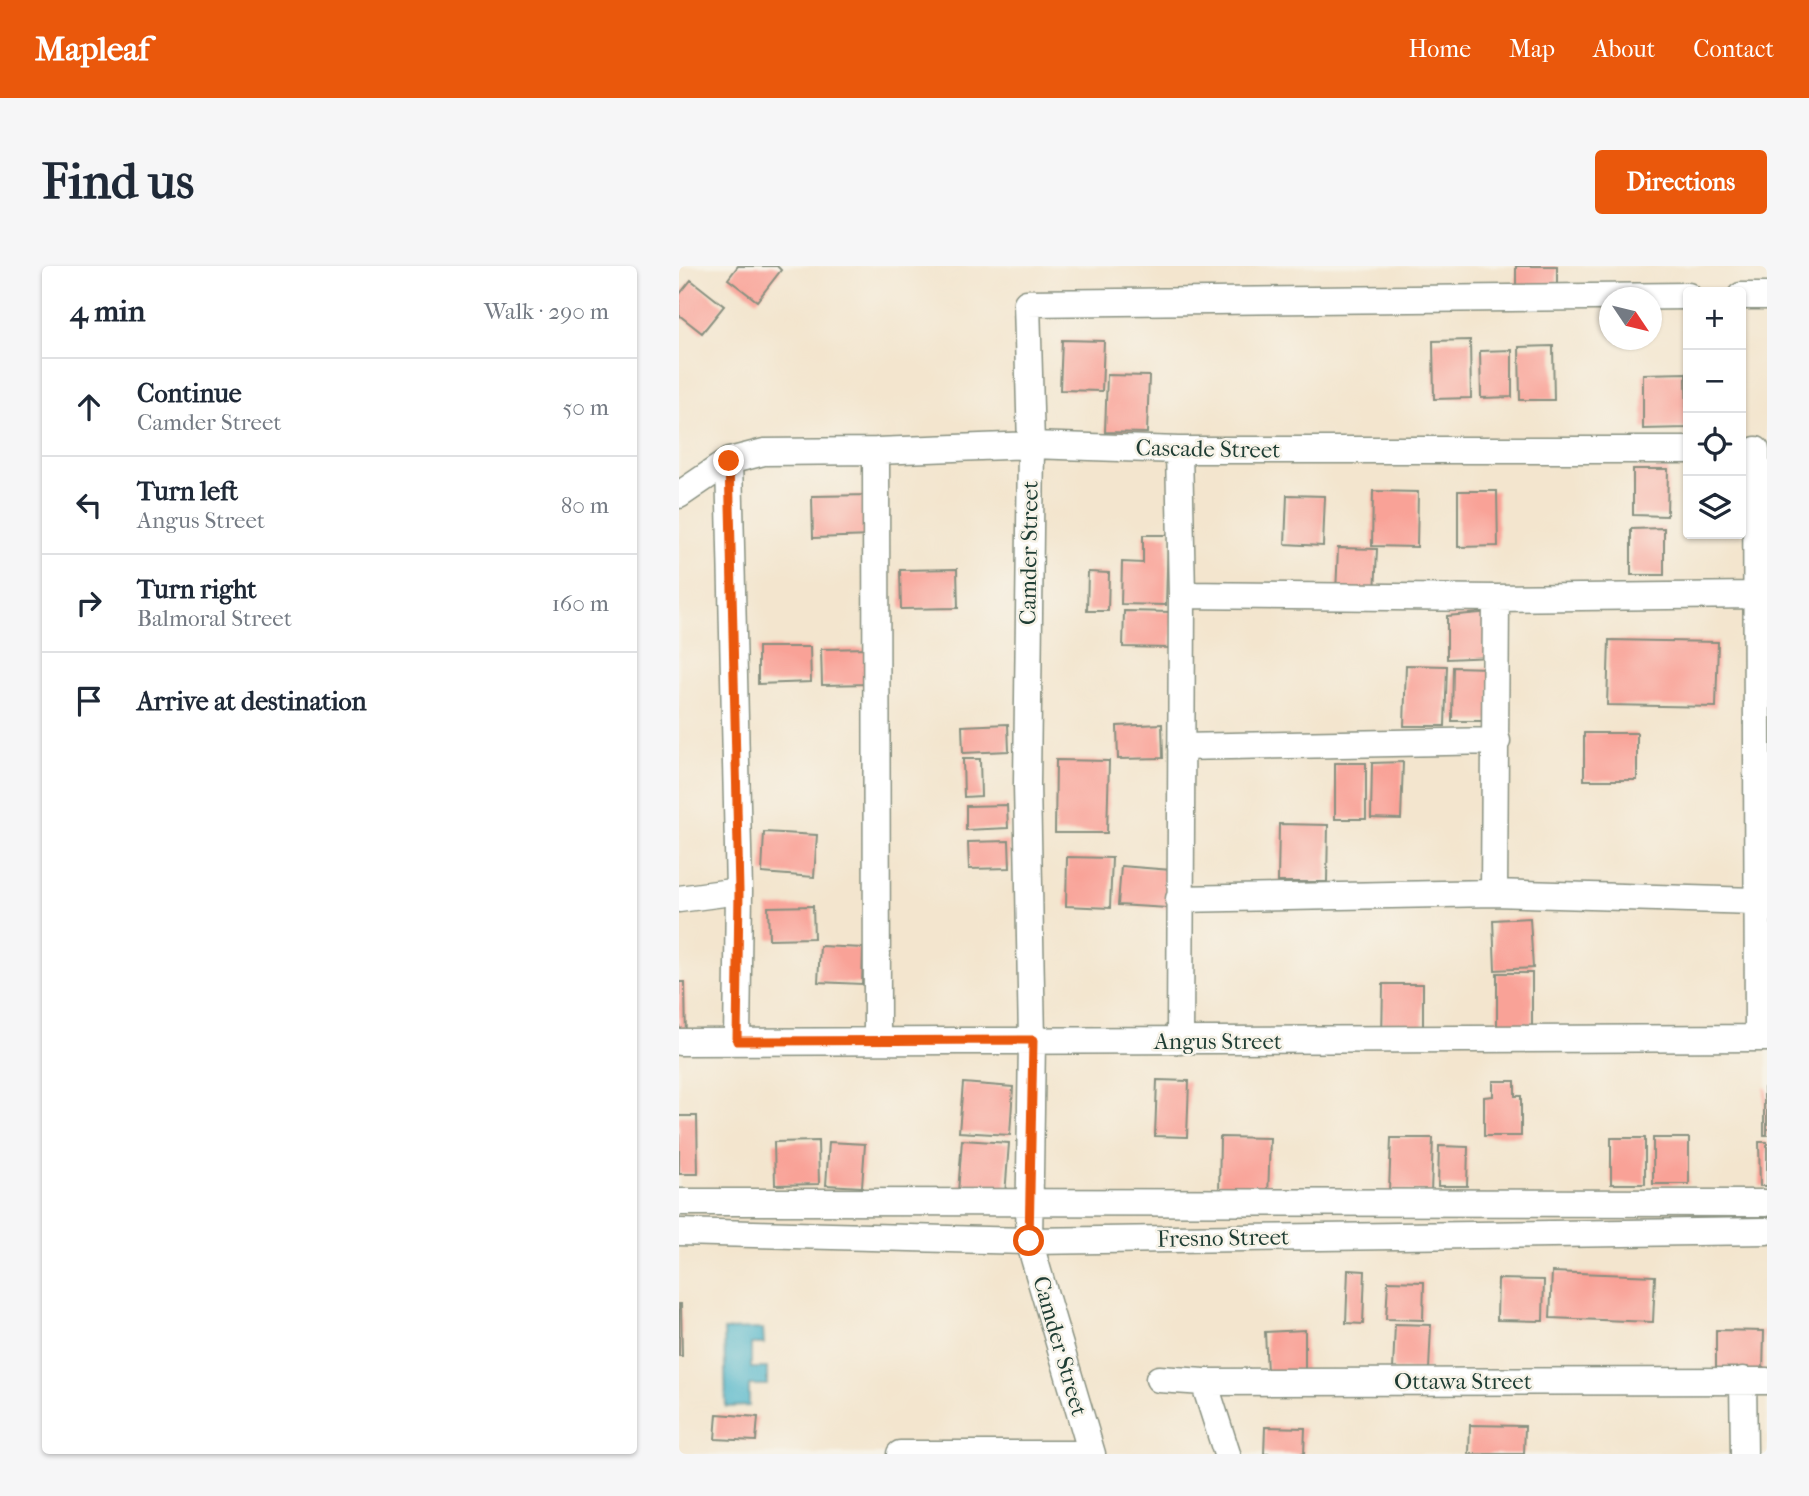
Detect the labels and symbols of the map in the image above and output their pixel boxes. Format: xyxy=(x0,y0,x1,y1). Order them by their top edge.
north arrow xyxy=(1599,287,1662,350)
street label: Cascade Street xyxy=(1135,434,1281,464)
route end xyxy=(713,445,744,476)
street label: Camder Street xyxy=(1014,481,1044,625)
street label: Angus Street xyxy=(1153,1028,1282,1055)
street label: Fresno Street xyxy=(1157,1223,1289,1253)
route start xyxy=(1013,1225,1044,1256)
street label: Camder Street xyxy=(1027,1273,1093,1419)
street label: Ottawa Street xyxy=(1394,1368,1532,1395)

